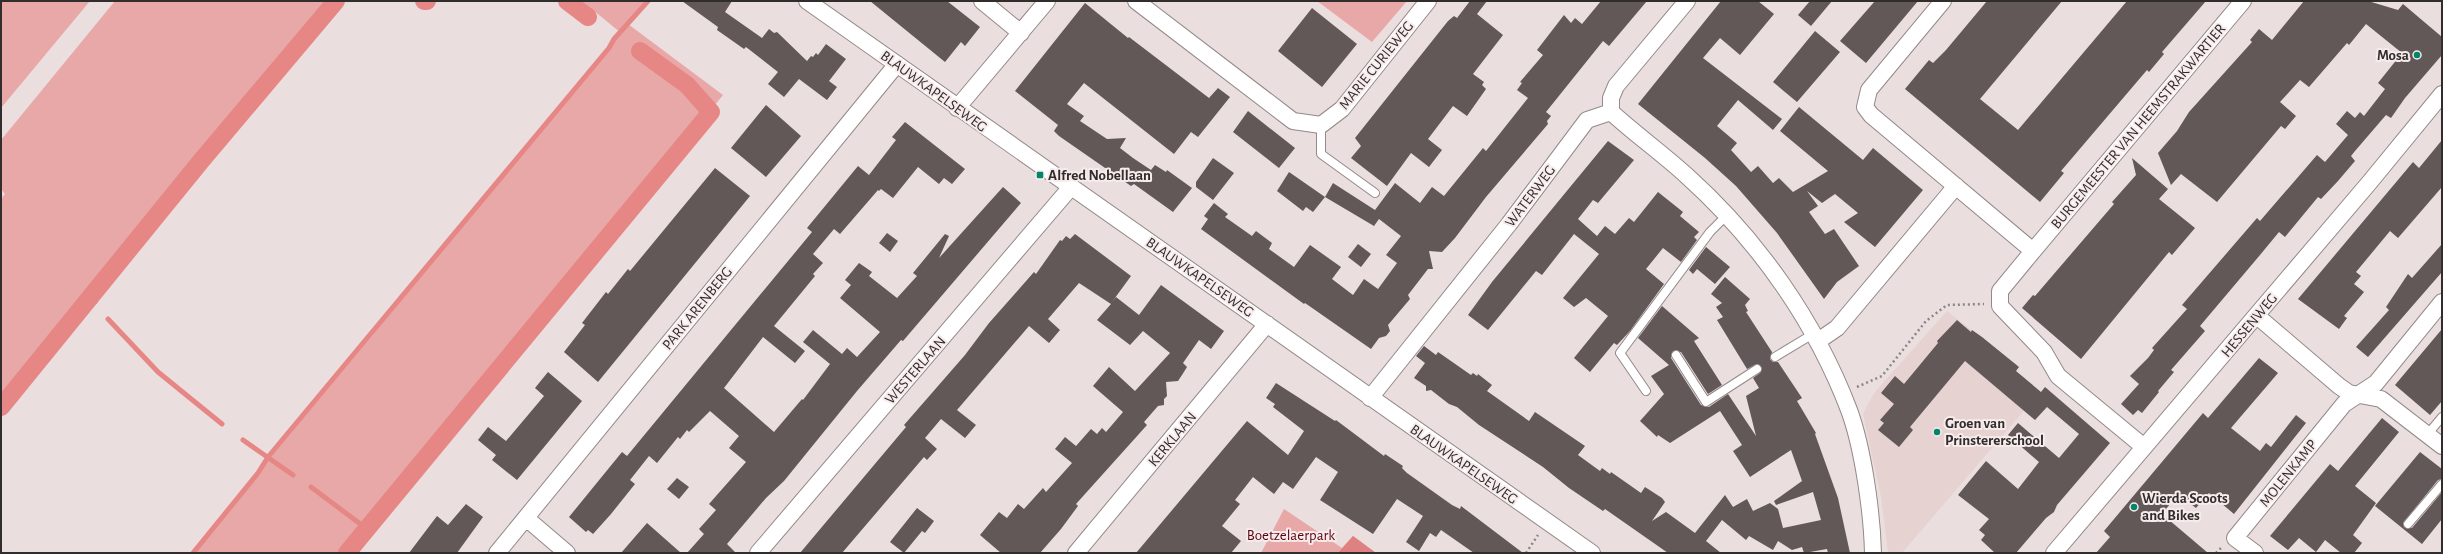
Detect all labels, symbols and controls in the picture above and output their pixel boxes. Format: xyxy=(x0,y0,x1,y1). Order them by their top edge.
street label: MARIE CURIEWEG xyxy=(1336,18,1416,112)
street label: BURGEMEESTER VAN HEEMSTRAKWARTIER xyxy=(2048,21,2228,232)
street label: BLAUWKAPELSEWEG xyxy=(878,48,990,135)
place label: Mosa xyxy=(2377,48,2409,63)
marker: Mosa xyxy=(2412,50,2422,60)
street label: WATERWEG xyxy=(1502,163,1558,230)
place label: Alfred Nobellaan xyxy=(1048,168,1151,183)
marker: Alfred Nobellaan xyxy=(1035,170,1045,180)
street label: BLAUWKAPELSEWEG xyxy=(1143,235,1256,320)
street label: PARK ARENBERG xyxy=(660,264,735,353)
street label: HESSENWEG xyxy=(2218,291,2280,360)
street label: WESTERLAAN xyxy=(882,334,949,407)
street label: KERKLAAN xyxy=(1145,409,1199,469)
place label: Groen van Prinstererschool xyxy=(1945,416,2044,448)
street label: BLAUWKAPELSEWEG xyxy=(1407,422,1520,507)
marker: Groen van Prinstererschool xyxy=(1932,427,1942,437)
street label: MOLENKAMP xyxy=(2257,437,2320,510)
place label: Wierda Scoots and Bikes xyxy=(2142,491,2228,523)
marker: Wierda Scoots and Bikes xyxy=(2129,502,2139,512)
park label: Boetzelaerpark xyxy=(1247,528,1335,543)

